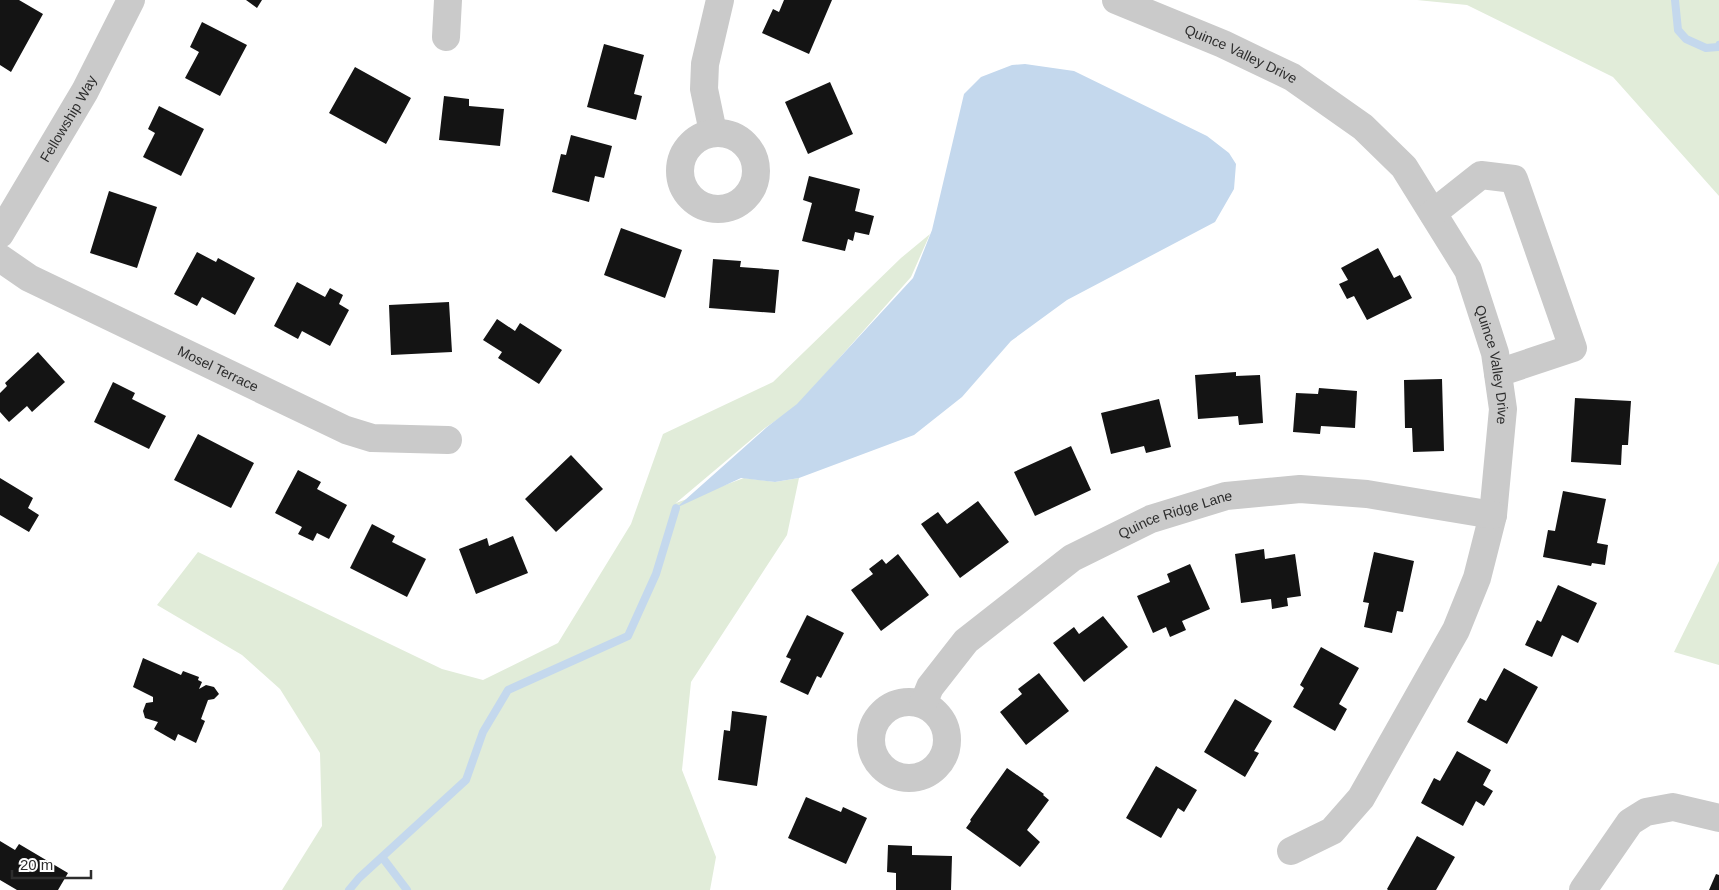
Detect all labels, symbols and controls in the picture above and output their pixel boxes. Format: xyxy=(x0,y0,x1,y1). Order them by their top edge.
street label: Quince Valley Drive xyxy=(1182,21,1301,86)
street label: Fellowship Way xyxy=(37,73,100,165)
street label: Quince Valley Drive xyxy=(1472,303,1511,426)
street label: Mosel Terrace xyxy=(175,343,261,395)
street label: Quince Ridge Lane xyxy=(1116,487,1233,542)
scale bar xyxy=(12,848,91,880)
text: 20 m xyxy=(20,856,53,873)

